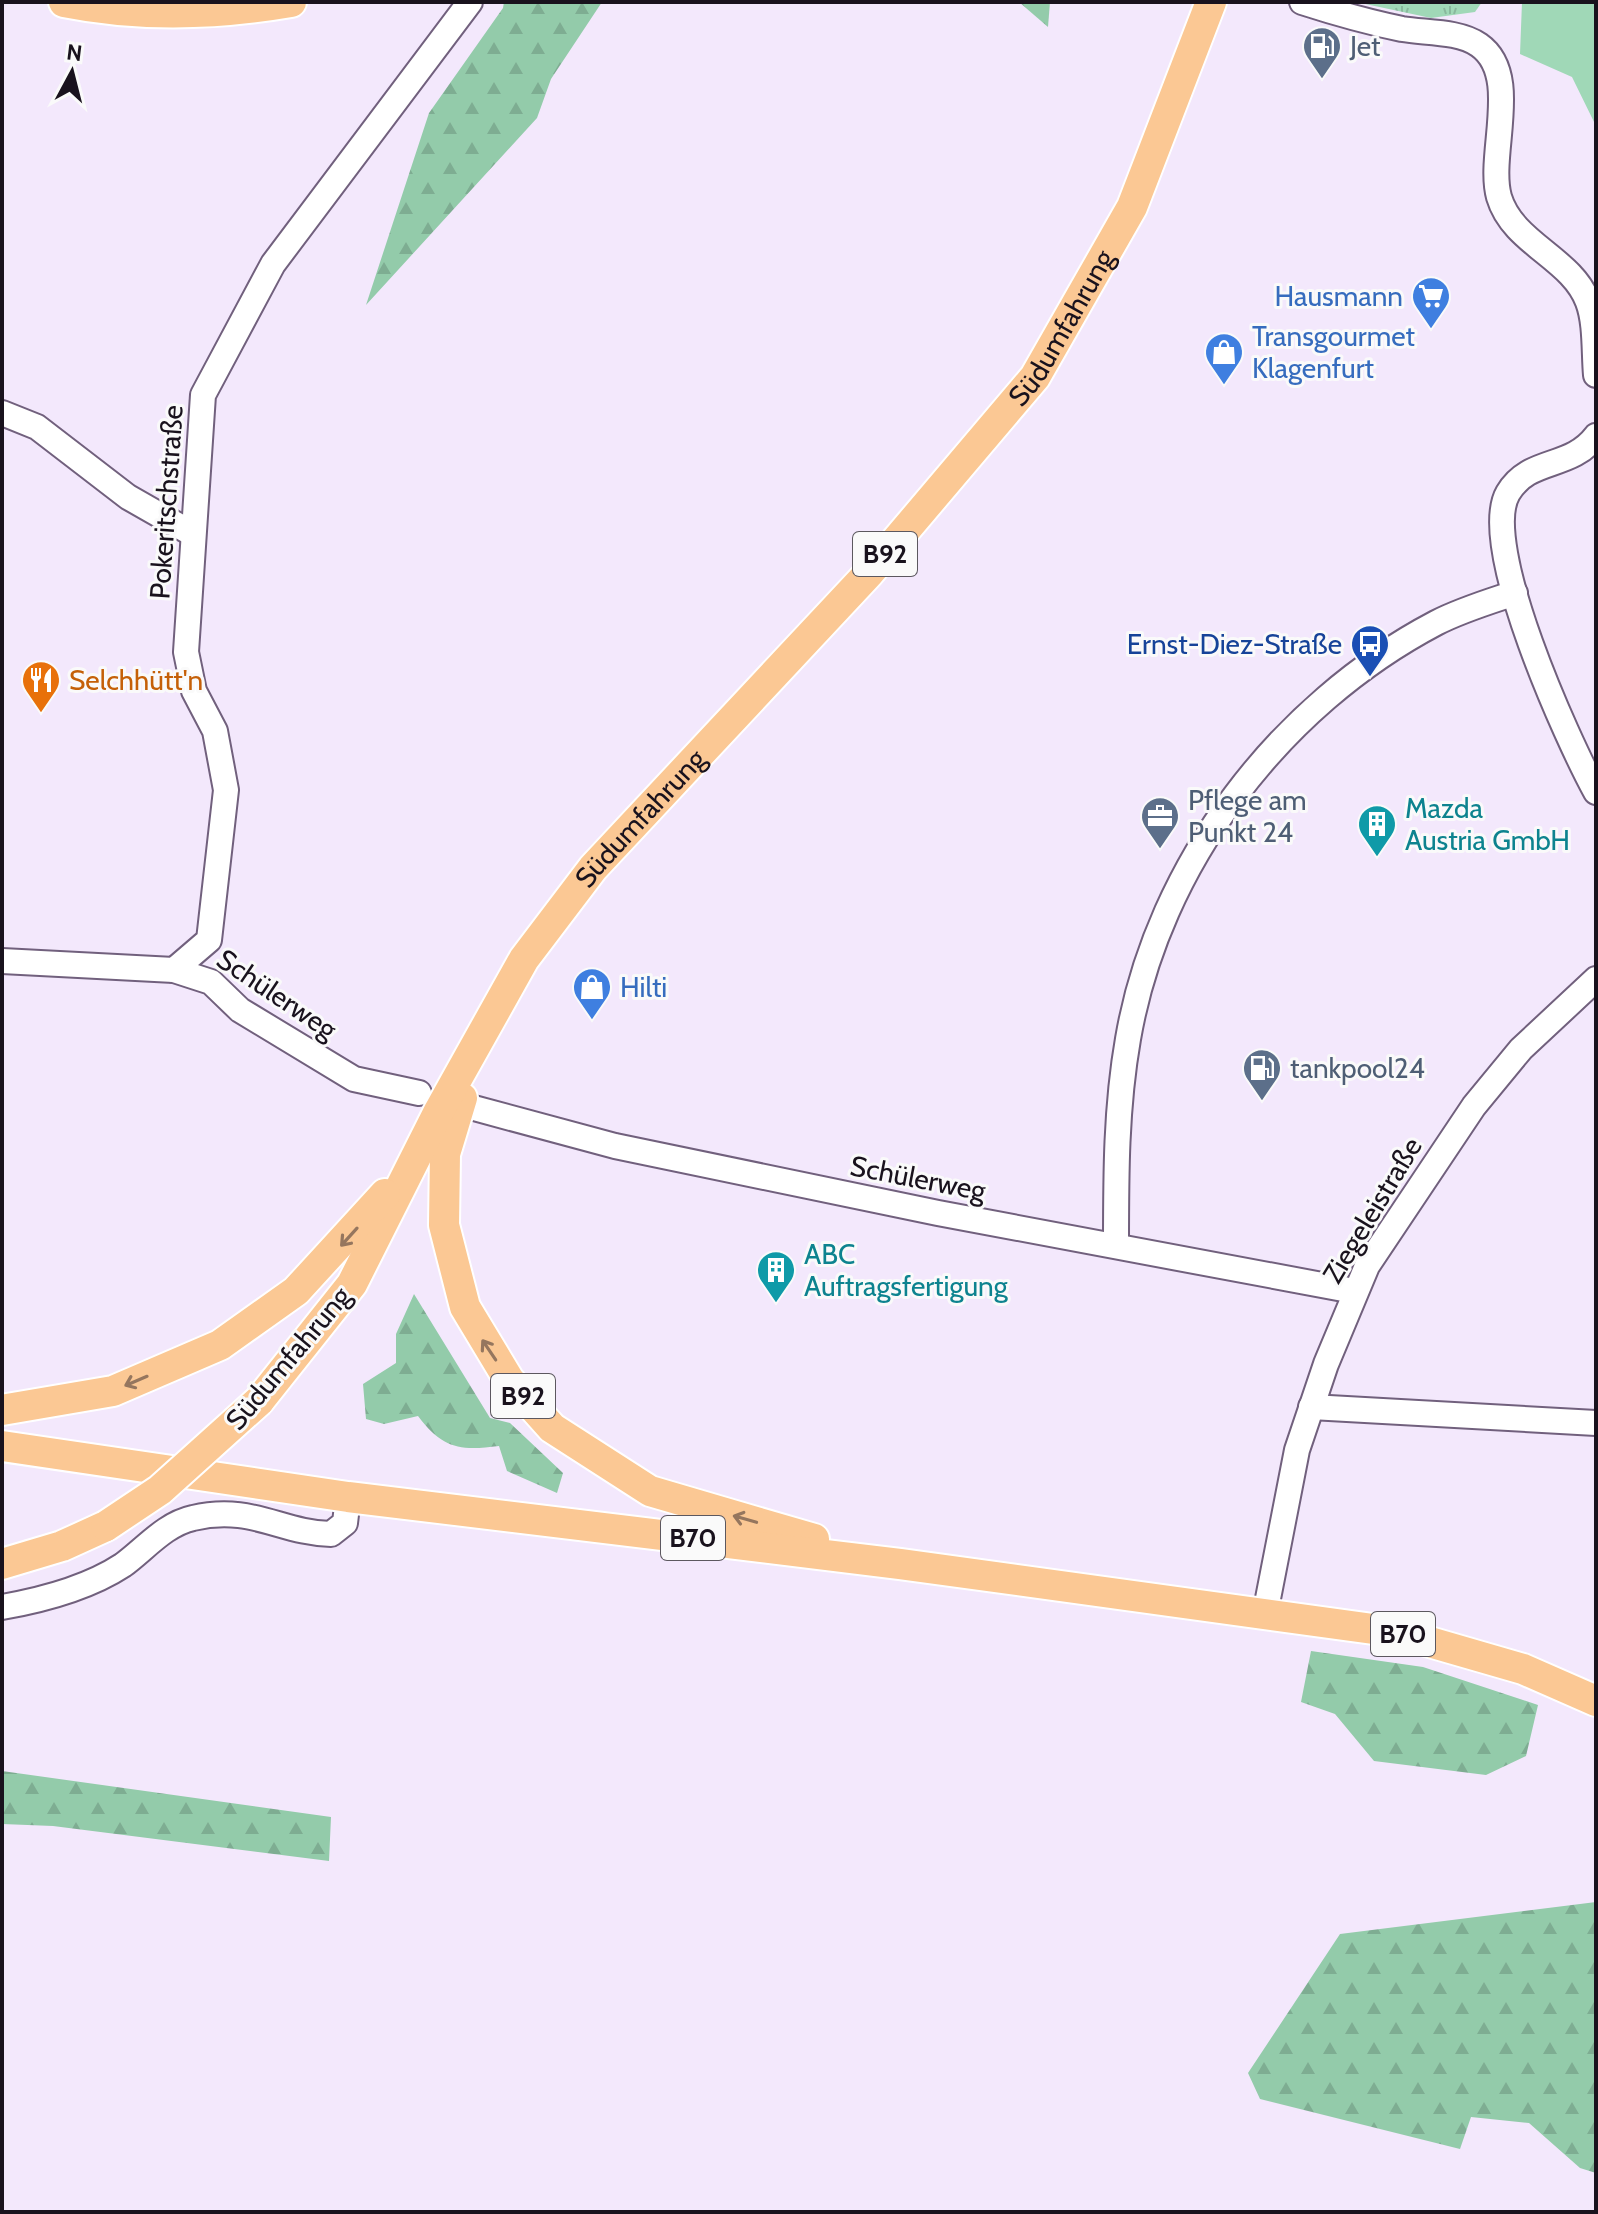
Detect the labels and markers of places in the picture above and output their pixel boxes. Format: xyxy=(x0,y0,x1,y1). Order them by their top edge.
fuel station icon: Jet xyxy=(1301,25,1343,80)
place label: Jet xyxy=(1349,29,1381,63)
supermarket icon: Hausmann xyxy=(1410,275,1452,330)
place label: Hausmann xyxy=(1275,279,1403,313)
place label: Transgourmet Klagenfurt xyxy=(1252,319,1415,385)
shop icon: Transgourmet Klagenfurt xyxy=(1203,331,1245,386)
bus stop icon: Ernst-Diez-Straße xyxy=(1349,623,1391,678)
place label: Ernst-Diez-Straße xyxy=(1127,627,1342,661)
restaurant icon: Selchhütt'n xyxy=(20,659,62,714)
place label: Selchhütt'n xyxy=(69,663,203,697)
place label: Pflege am Punkt 24 xyxy=(1188,783,1307,849)
place label: Mazda Austria GmbH xyxy=(1405,791,1570,857)
office icon: Pflege am Punkt 24 xyxy=(1139,795,1181,850)
building icon: Mazda Austria GmbH xyxy=(1356,803,1398,858)
shop icon: Hilti xyxy=(571,966,613,1021)
place label: Hilti xyxy=(620,970,667,1004)
fuel station icon: tankpool24 xyxy=(1241,1047,1283,1102)
place label: tankpool24 xyxy=(1290,1051,1425,1085)
place label: ABC Auftragsfertigung xyxy=(804,1237,1009,1303)
building icon: ABC Auftragsfertigung xyxy=(755,1249,797,1304)

